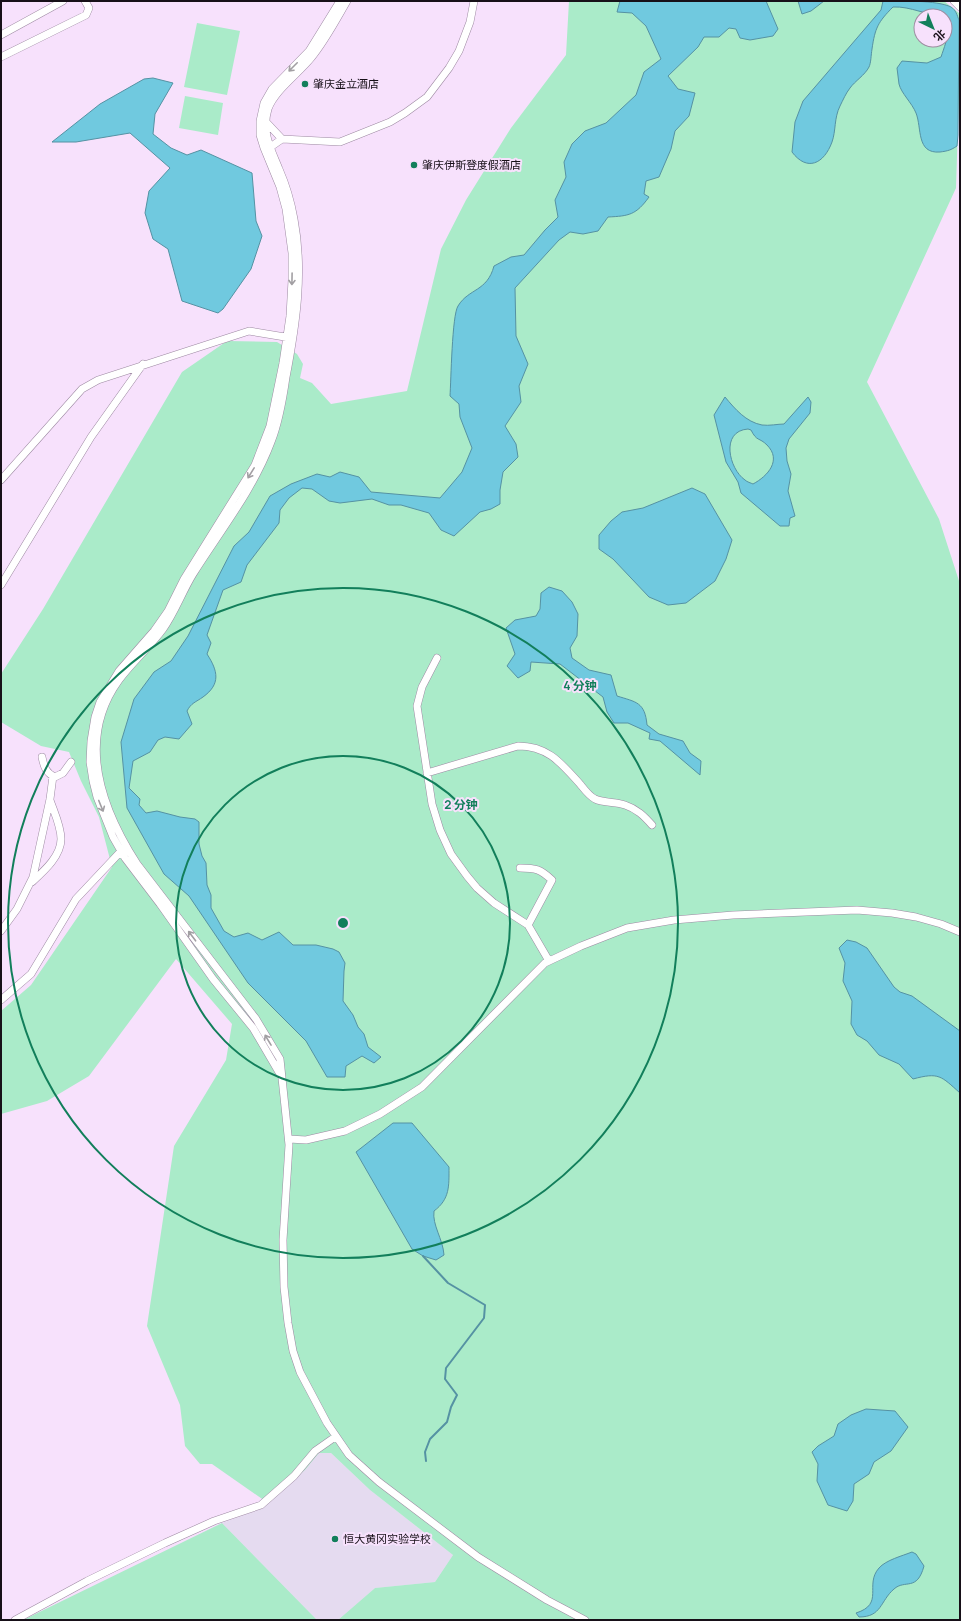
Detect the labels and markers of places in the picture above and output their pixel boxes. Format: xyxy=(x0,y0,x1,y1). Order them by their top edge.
place label: 肇庆金立酒店 xyxy=(313,76,379,91)
marker: 肇庆金立酒店 xyxy=(300,79,310,89)
place label: 肇庆伊斯登度假酒店 xyxy=(422,157,521,172)
marker: 肇庆伊斯登度假酒店 xyxy=(409,160,419,170)
centre of rings xyxy=(336,916,350,930)
place label: 恒大黄冈实验学校 xyxy=(343,1531,431,1546)
marker: 恒大黄冈实验学校 xyxy=(330,1534,340,1544)

